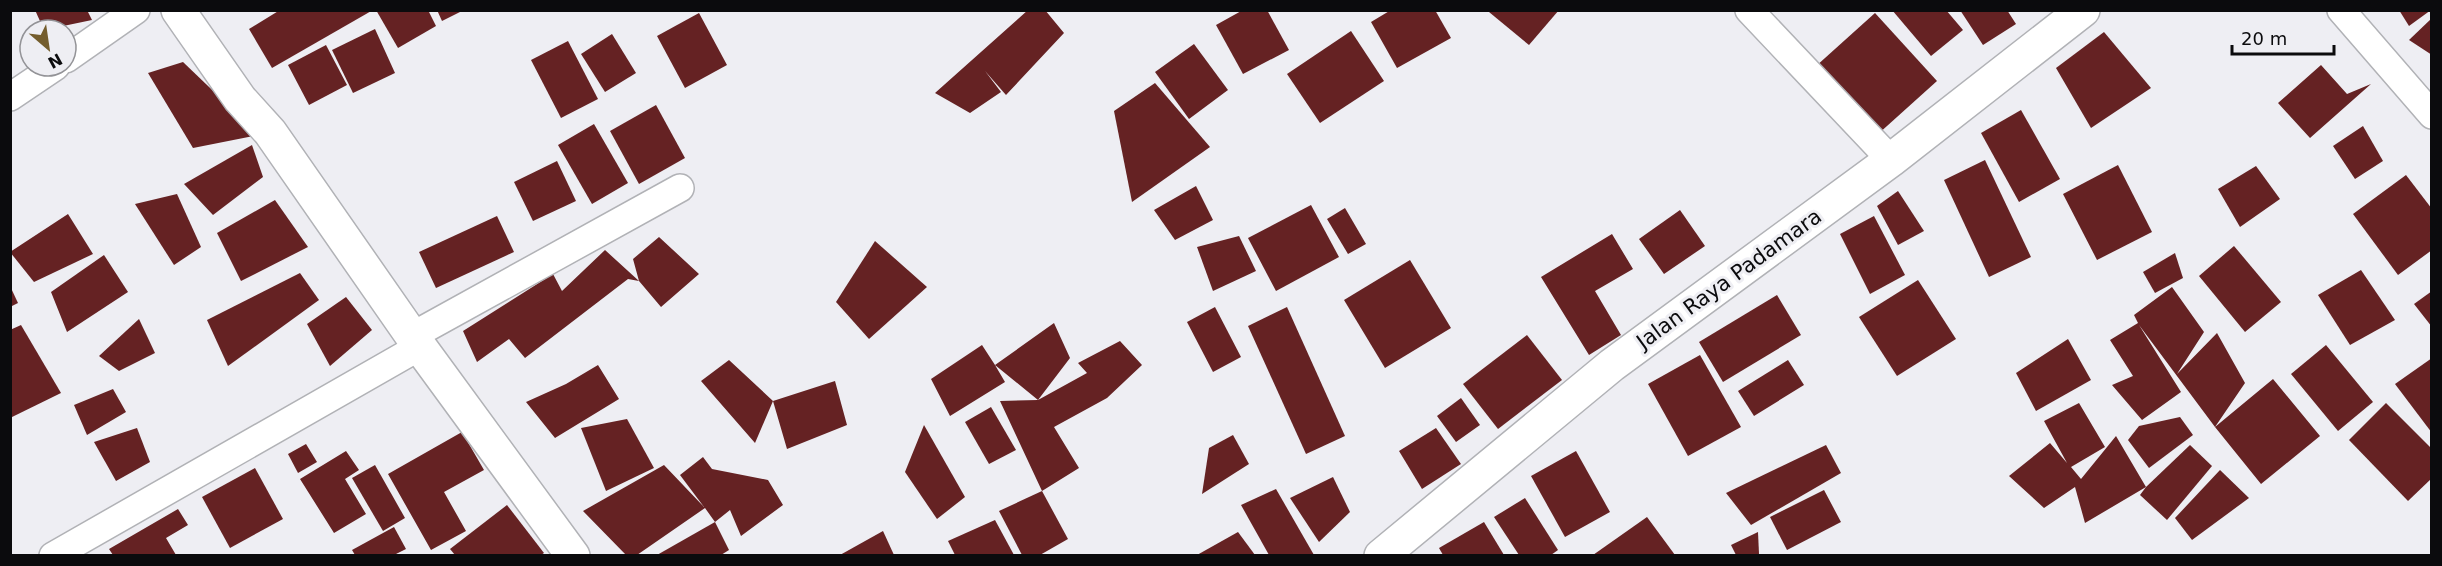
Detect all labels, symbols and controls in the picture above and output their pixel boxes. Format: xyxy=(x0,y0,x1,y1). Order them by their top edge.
north arrow xyxy=(18,18,78,78)
scale bar xyxy=(2232,18,2334,56)
text: 20 m xyxy=(2241,28,2287,49)
text: N xyxy=(45,49,65,72)
street label: Jalan Raya Padamara xyxy=(1630,204,1826,355)

